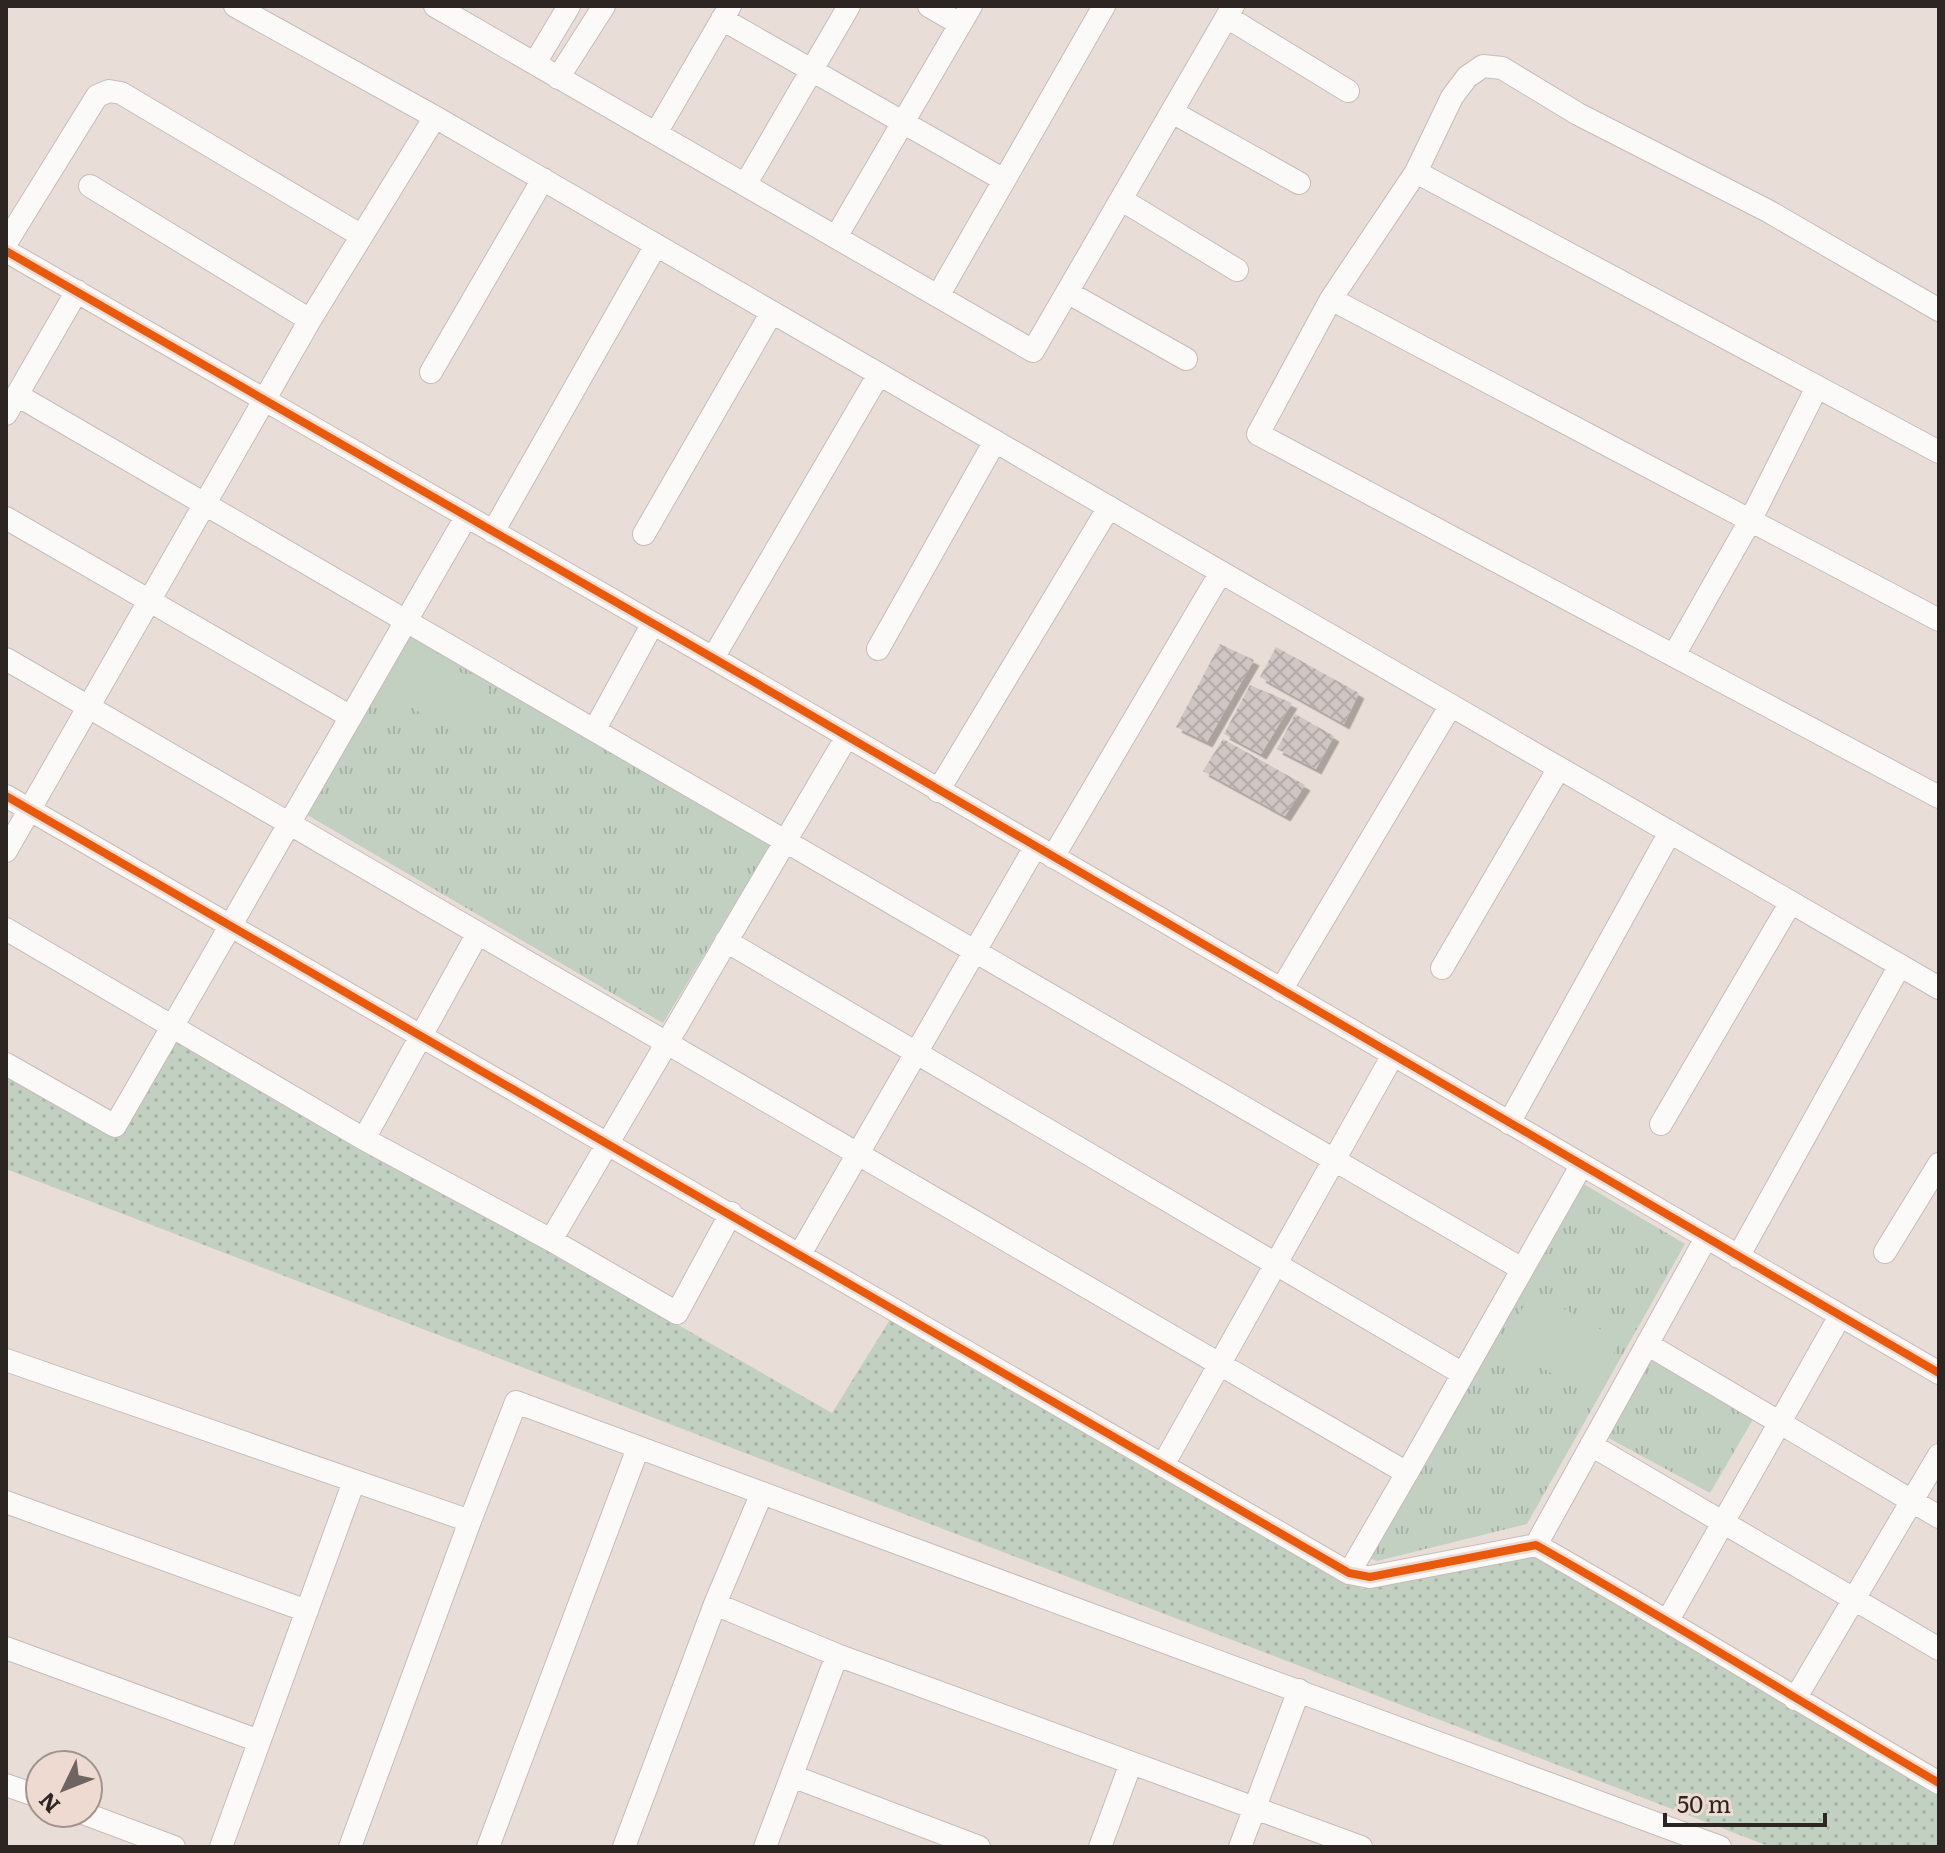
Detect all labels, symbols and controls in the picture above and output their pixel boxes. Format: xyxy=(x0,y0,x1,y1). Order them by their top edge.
north arrow xyxy=(24,1749,104,1829)
scale bar xyxy=(1665,1777,1825,1827)
text: 50 m xyxy=(1677,1785,1731,1820)
text: N xyxy=(30,1786,67,1822)

